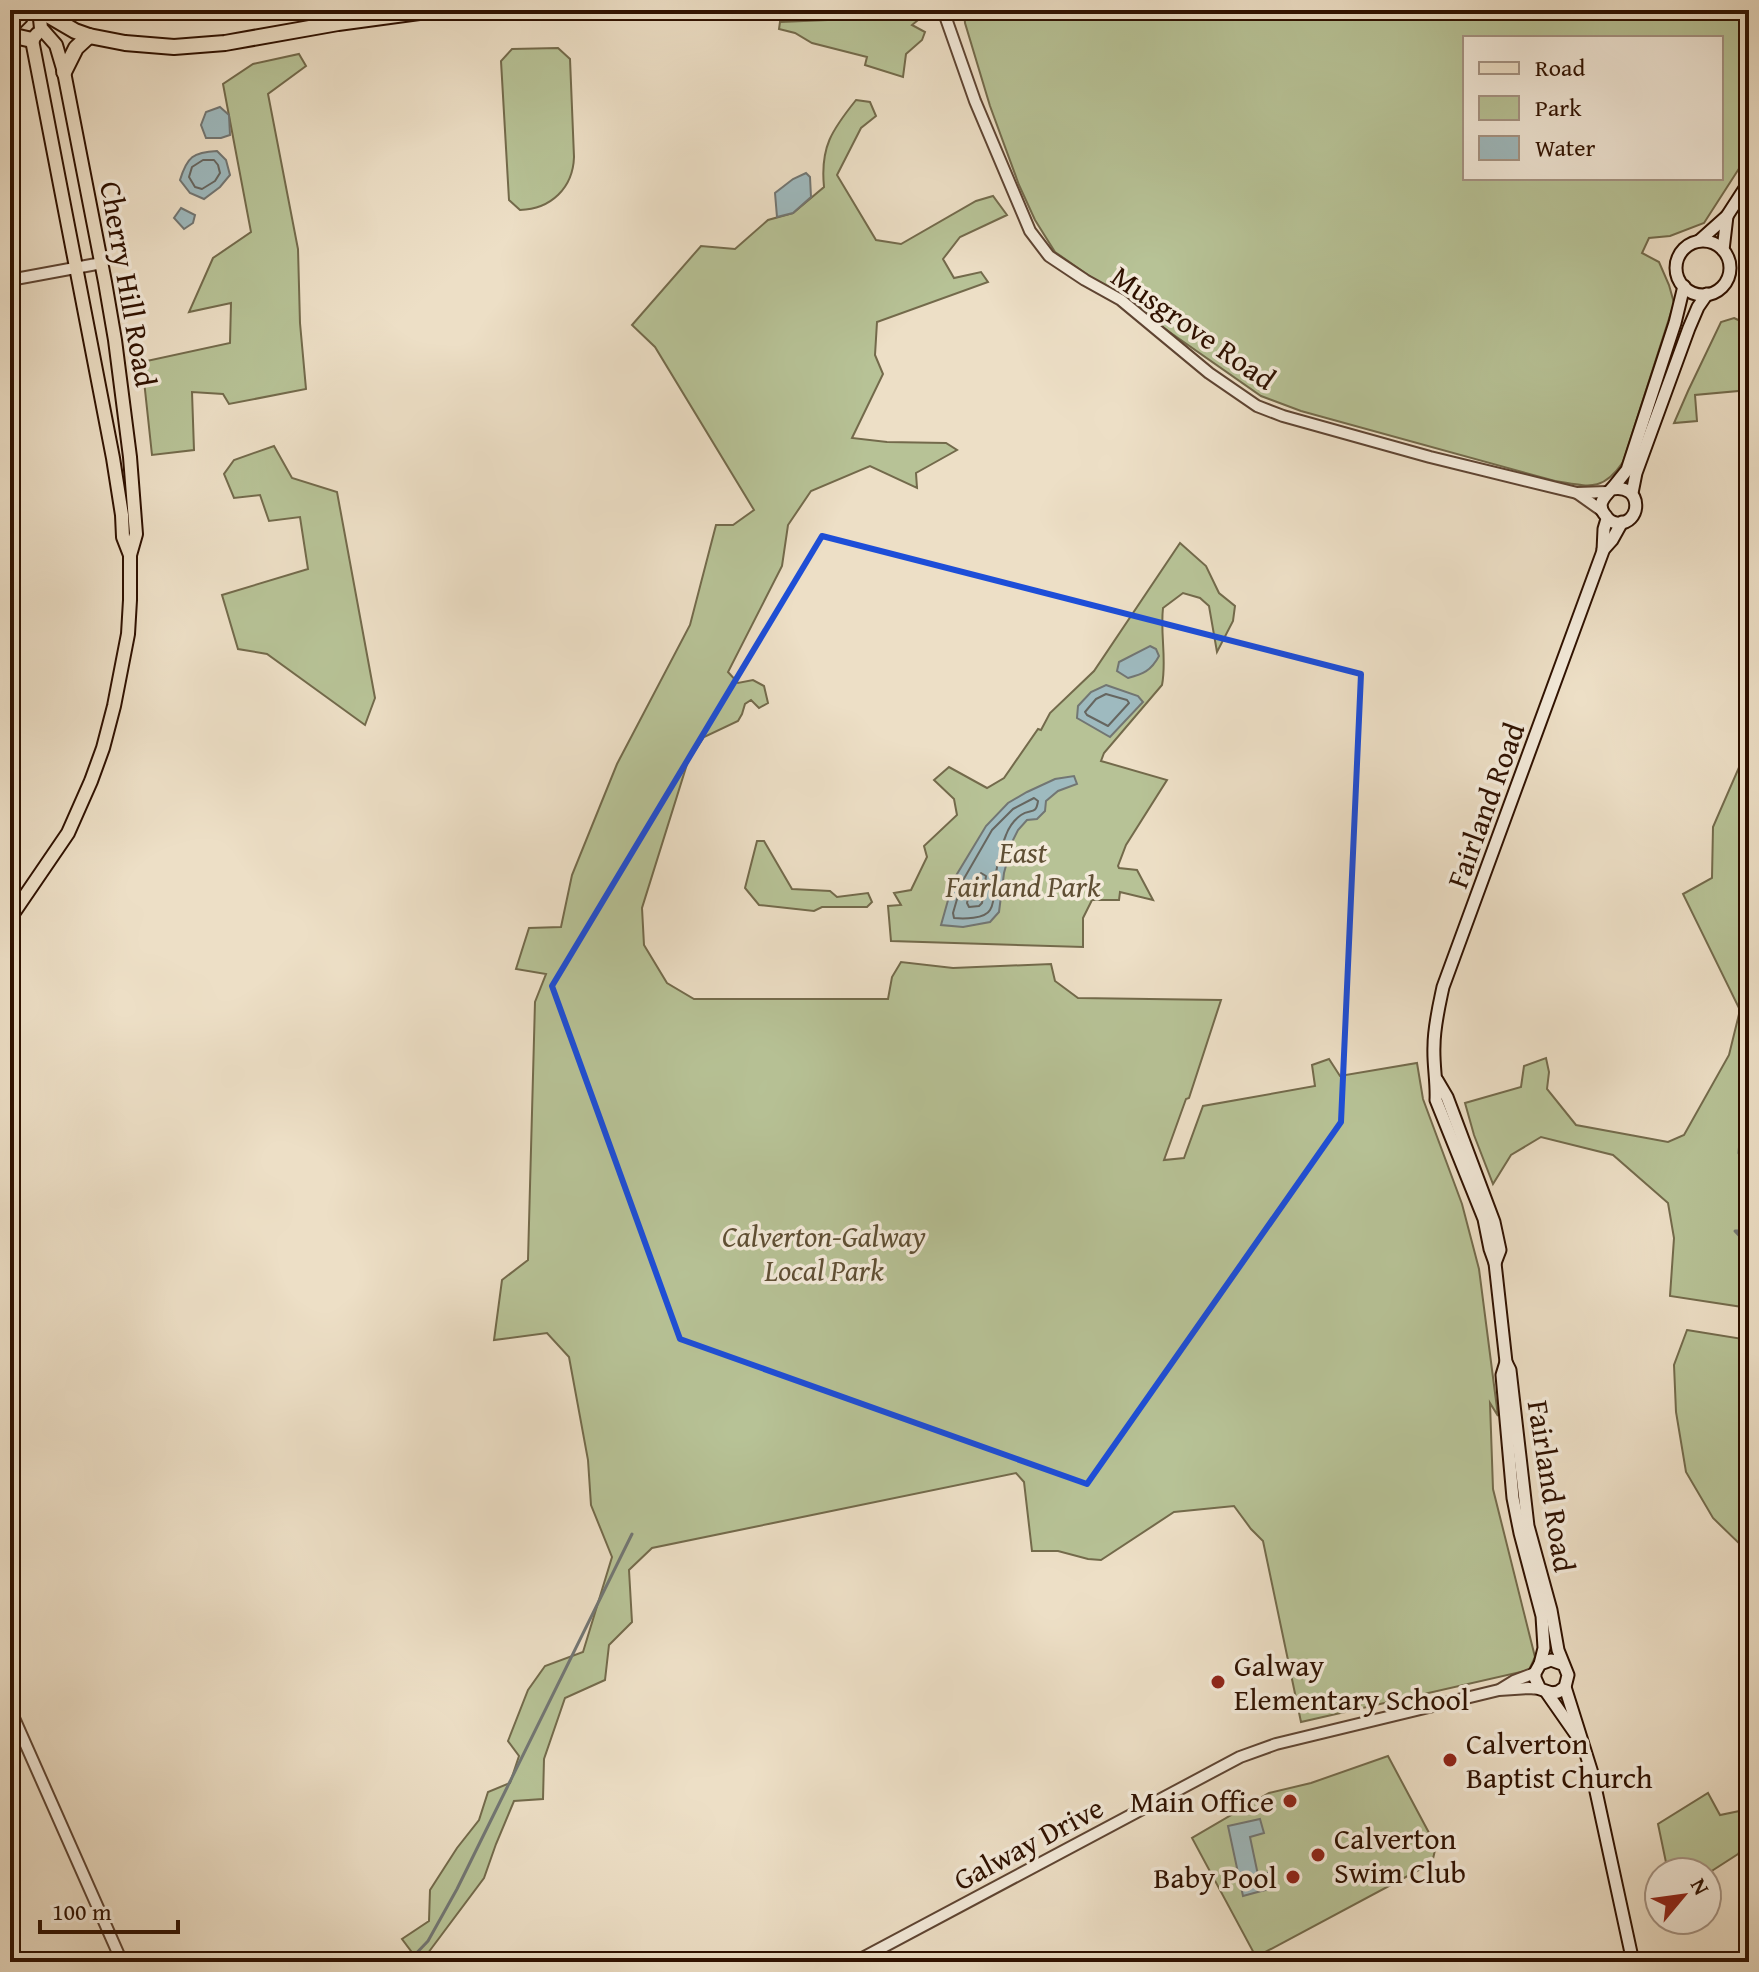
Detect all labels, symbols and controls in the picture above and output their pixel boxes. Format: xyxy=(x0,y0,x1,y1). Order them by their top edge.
legend xyxy=(1463,36,1723,180)
text: Road xyxy=(1535,50,1585,85)
text: Park xyxy=(1535,90,1582,125)
text: Water xyxy=(1535,130,1596,165)
street label: Cherry Hill Road xyxy=(89,178,169,390)
street label: Musgrove Road xyxy=(1103,254,1285,400)
street label: Fairland Road xyxy=(1435,716,1535,894)
park label: East Fairland Park xyxy=(944,830,1101,908)
park label: Calverton-Galway Local Park xyxy=(722,1214,926,1292)
street label: Fairland Road xyxy=(1517,1397,1587,1575)
place label: Galway Elementary School xyxy=(1234,1643,1469,1721)
marker: Galway Elementary School xyxy=(1209,1673,1227,1691)
place label: Calverton Baptist Church xyxy=(1466,1721,1653,1799)
marker: Calverton Baptist Church xyxy=(1441,1751,1459,1769)
place label: Main Office xyxy=(1130,1779,1274,1823)
street label: Galway Drive xyxy=(945,1785,1111,1901)
marker: Main Office xyxy=(1281,1792,1299,1810)
place label: Calverton Swim Club xyxy=(1334,1816,1466,1894)
marker: Calverton Swim Club xyxy=(1309,1846,1327,1864)
place label: Baby Pool xyxy=(1154,1855,1277,1899)
north arrow xyxy=(1643,1856,1723,1936)
marker: Baby Pool xyxy=(1284,1868,1302,1886)
text: N xyxy=(1683,1872,1718,1901)
scale bar xyxy=(40,1884,178,1934)
text: 100 m xyxy=(52,1894,112,1929)

